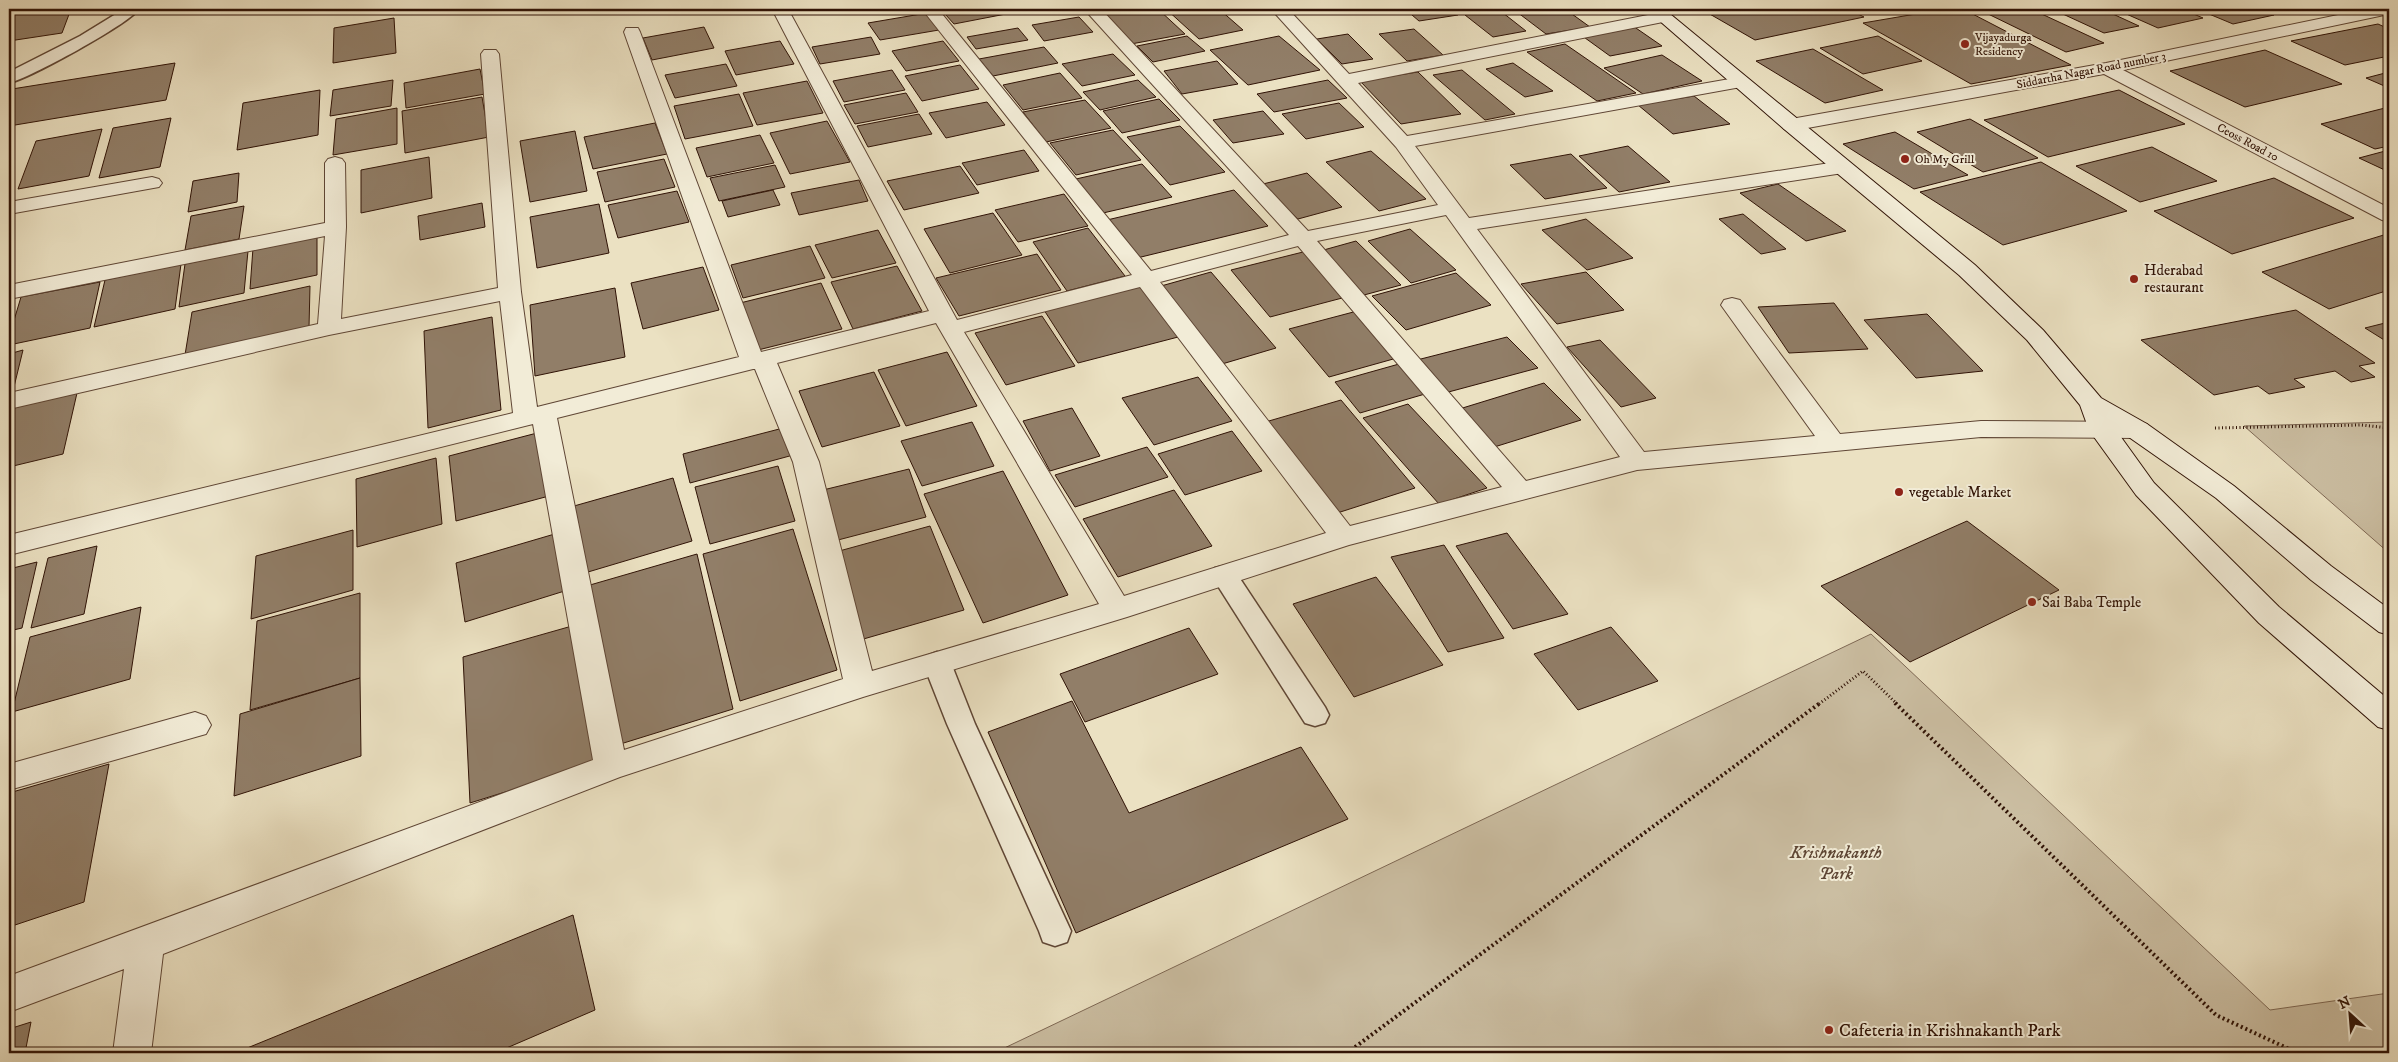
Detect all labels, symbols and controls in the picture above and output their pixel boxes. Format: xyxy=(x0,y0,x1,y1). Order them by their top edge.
place label: Vijayadurga Residency xyxy=(1974,30,2032,59)
marker: Vijayadurga Residency xyxy=(1959,38,1971,50)
street label: Siddartha Nagar Road number 3 xyxy=(2015,49,2167,92)
street label: Ceoss Road 10 xyxy=(2214,120,2281,165)
place label: Oh My Grill xyxy=(1915,152,1975,167)
marker: Oh My Grill xyxy=(1899,153,1911,165)
place label: Hderabad restaurant xyxy=(2144,261,2204,297)
marker: Hderabad restaurant xyxy=(2128,273,2140,285)
place label: vegetable Market xyxy=(1908,483,2011,502)
marker: vegetable Market xyxy=(1893,486,1905,498)
place label: Sai Baba Temple xyxy=(2042,593,2141,612)
marker: Sai Baba Temple xyxy=(2026,596,2038,608)
park label: Krishnakanth Park xyxy=(1789,842,1882,885)
north arrow xyxy=(2326,990,2376,1040)
text: N xyxy=(2336,992,2354,1014)
place label: Cafeteria in Krishnakanth Park xyxy=(1839,1020,2061,1042)
marker: Cafeteria in Krishnakanth Park xyxy=(1823,1024,1835,1036)

